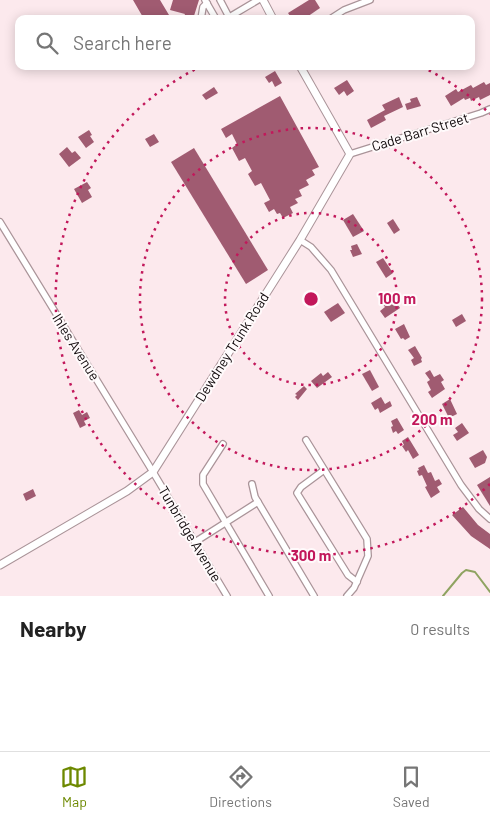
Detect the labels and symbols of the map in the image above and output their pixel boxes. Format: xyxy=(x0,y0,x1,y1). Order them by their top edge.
street label: Cade Barr Street xyxy=(369,109,470,154)
street label: Dewdney Trunk Road xyxy=(191,289,272,404)
text: 100 m xyxy=(378,289,416,307)
centre of rings xyxy=(302,290,320,308)
street label: Ihles Avenue xyxy=(49,310,104,383)
text: 200 m xyxy=(411,410,453,428)
street label: Tunbridge Avenue xyxy=(155,483,226,585)
text: 300 m xyxy=(291,546,331,564)

